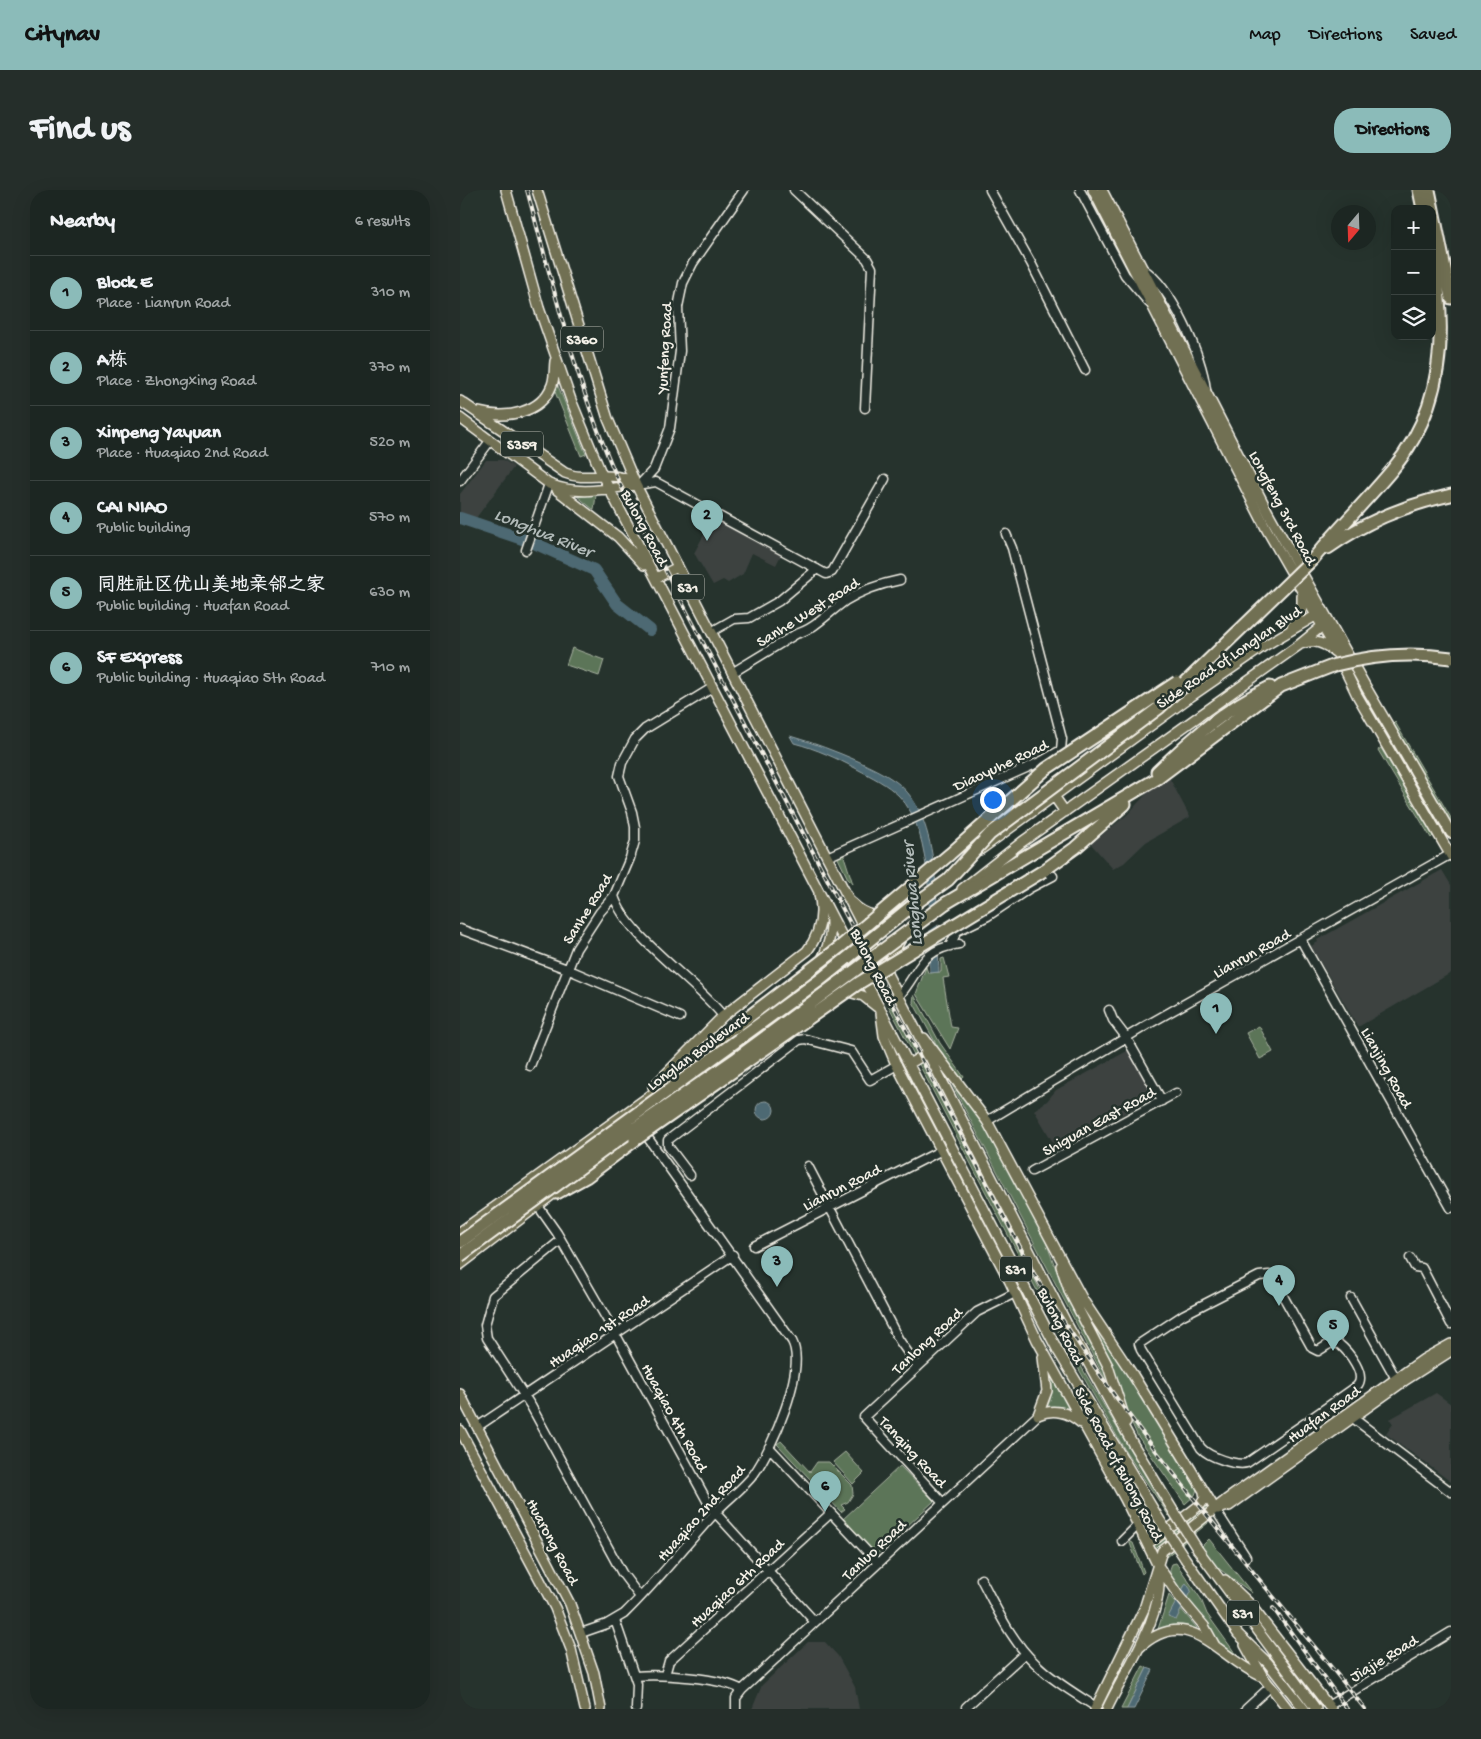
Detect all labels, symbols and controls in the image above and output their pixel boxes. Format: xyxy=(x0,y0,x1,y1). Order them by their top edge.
text: Citynav xyxy=(25,21,100,50)
text: Map xyxy=(1249,25,1281,46)
text: Directions xyxy=(1309,25,1382,46)
text: Saved xyxy=(1410,25,1456,46)
button: Directions xyxy=(1334,108,1451,153)
text: Find us xyxy=(30,110,130,151)
north arrow xyxy=(1331,205,1376,250)
map controls xyxy=(1391,205,1436,340)
button: + xyxy=(1391,205,1436,250)
text: Nearby xyxy=(50,210,115,235)
text: 6 results xyxy=(355,213,410,232)
button: − xyxy=(1391,250,1436,295)
text: Block E xyxy=(97,272,152,295)
text: 1 xyxy=(63,284,69,303)
text: 310 m xyxy=(371,284,410,303)
text: Place · Lianrun Road xyxy=(97,295,230,314)
button: layers xyxy=(1391,295,1436,340)
street label: Yunfeng Road xyxy=(655,301,678,396)
road number: S360 xyxy=(561,326,603,352)
text: A栋 xyxy=(97,350,127,373)
text: 2 xyxy=(62,359,70,378)
text: 370 m xyxy=(369,359,410,378)
text: Place · Zhongxing Road xyxy=(97,373,256,392)
text: Xinpeng Yayuan xyxy=(97,422,221,445)
road number: S359 xyxy=(501,432,543,456)
text: 3 xyxy=(62,434,70,453)
text: 520 m xyxy=(370,434,410,453)
text: Place · Huaqiao 2nd Road xyxy=(97,445,268,464)
street label: Longfeng 3rd Road xyxy=(1243,448,1320,570)
street label: Bulong Road xyxy=(615,487,672,571)
text: CAI NIAO xyxy=(97,497,167,520)
pin: 2 xyxy=(691,500,723,541)
water label: Longhua River xyxy=(491,505,599,565)
text: 4 xyxy=(62,509,70,528)
text: 570 m xyxy=(369,509,410,528)
text: Public building xyxy=(97,520,191,539)
road number: S31 xyxy=(672,574,704,600)
street label: Sanhe West Road xyxy=(754,574,865,653)
text: 同胜社区优山美地亲邻之家 xyxy=(97,575,325,598)
text: 5 xyxy=(62,584,70,603)
text: 630 m xyxy=(369,584,410,603)
text: Public building · Huafan Road xyxy=(97,598,289,617)
street label: Side Road of Longlan Blvd xyxy=(1154,602,1307,715)
text: SF Express xyxy=(97,647,182,670)
text: 6 xyxy=(62,659,70,678)
text: 710 m xyxy=(371,659,410,678)
text: Public building · Huaqiao 5th Road xyxy=(97,670,325,689)
street label: Diaoyuhe Road xyxy=(950,736,1053,798)
your location xyxy=(980,787,1006,813)
water label: Longhua River xyxy=(898,837,928,947)
street label: Sanhe Road xyxy=(560,870,619,949)
street label: Bulong Road xyxy=(844,925,900,1010)
street label: Lianrun Road xyxy=(1211,925,1296,984)
pin: 1 xyxy=(1200,993,1232,1034)
street label: Longlan Boulevard xyxy=(644,1009,755,1096)
street label: Lianjing Road xyxy=(1355,1025,1416,1114)
street label: Shiguan East Road xyxy=(1040,1083,1161,1162)
street label: Lianrun Road xyxy=(800,1161,886,1217)
pin: 3 xyxy=(761,1246,793,1287)
road number: S31 xyxy=(1000,1256,1032,1282)
pin: 4 xyxy=(1263,1265,1295,1306)
street label: Bulong Road xyxy=(1031,1284,1087,1369)
street label: Huaqiao 1st Road xyxy=(546,1291,655,1374)
street label: Tanlong Road xyxy=(888,1304,969,1381)
pin: 5 xyxy=(1317,1310,1349,1351)
street label: Huaqiao 4th Road xyxy=(635,1361,711,1478)
street label: Huafan Road xyxy=(1285,1382,1367,1449)
street label: Side Road of Bulong Road xyxy=(1068,1385,1166,1546)
street label: Tanqing Road xyxy=(873,1413,951,1494)
street label: Huaqiao 2nd Road xyxy=(654,1461,752,1566)
pin: 6 xyxy=(809,1471,841,1512)
street label: Huarong Road xyxy=(520,1496,582,1590)
street label: Tanluo Road xyxy=(839,1516,913,1587)
street label: Huaqiao 6th Road xyxy=(687,1535,790,1633)
road number: S31 xyxy=(1227,1600,1259,1626)
street label: Jiajie Road xyxy=(1347,1631,1424,1688)

